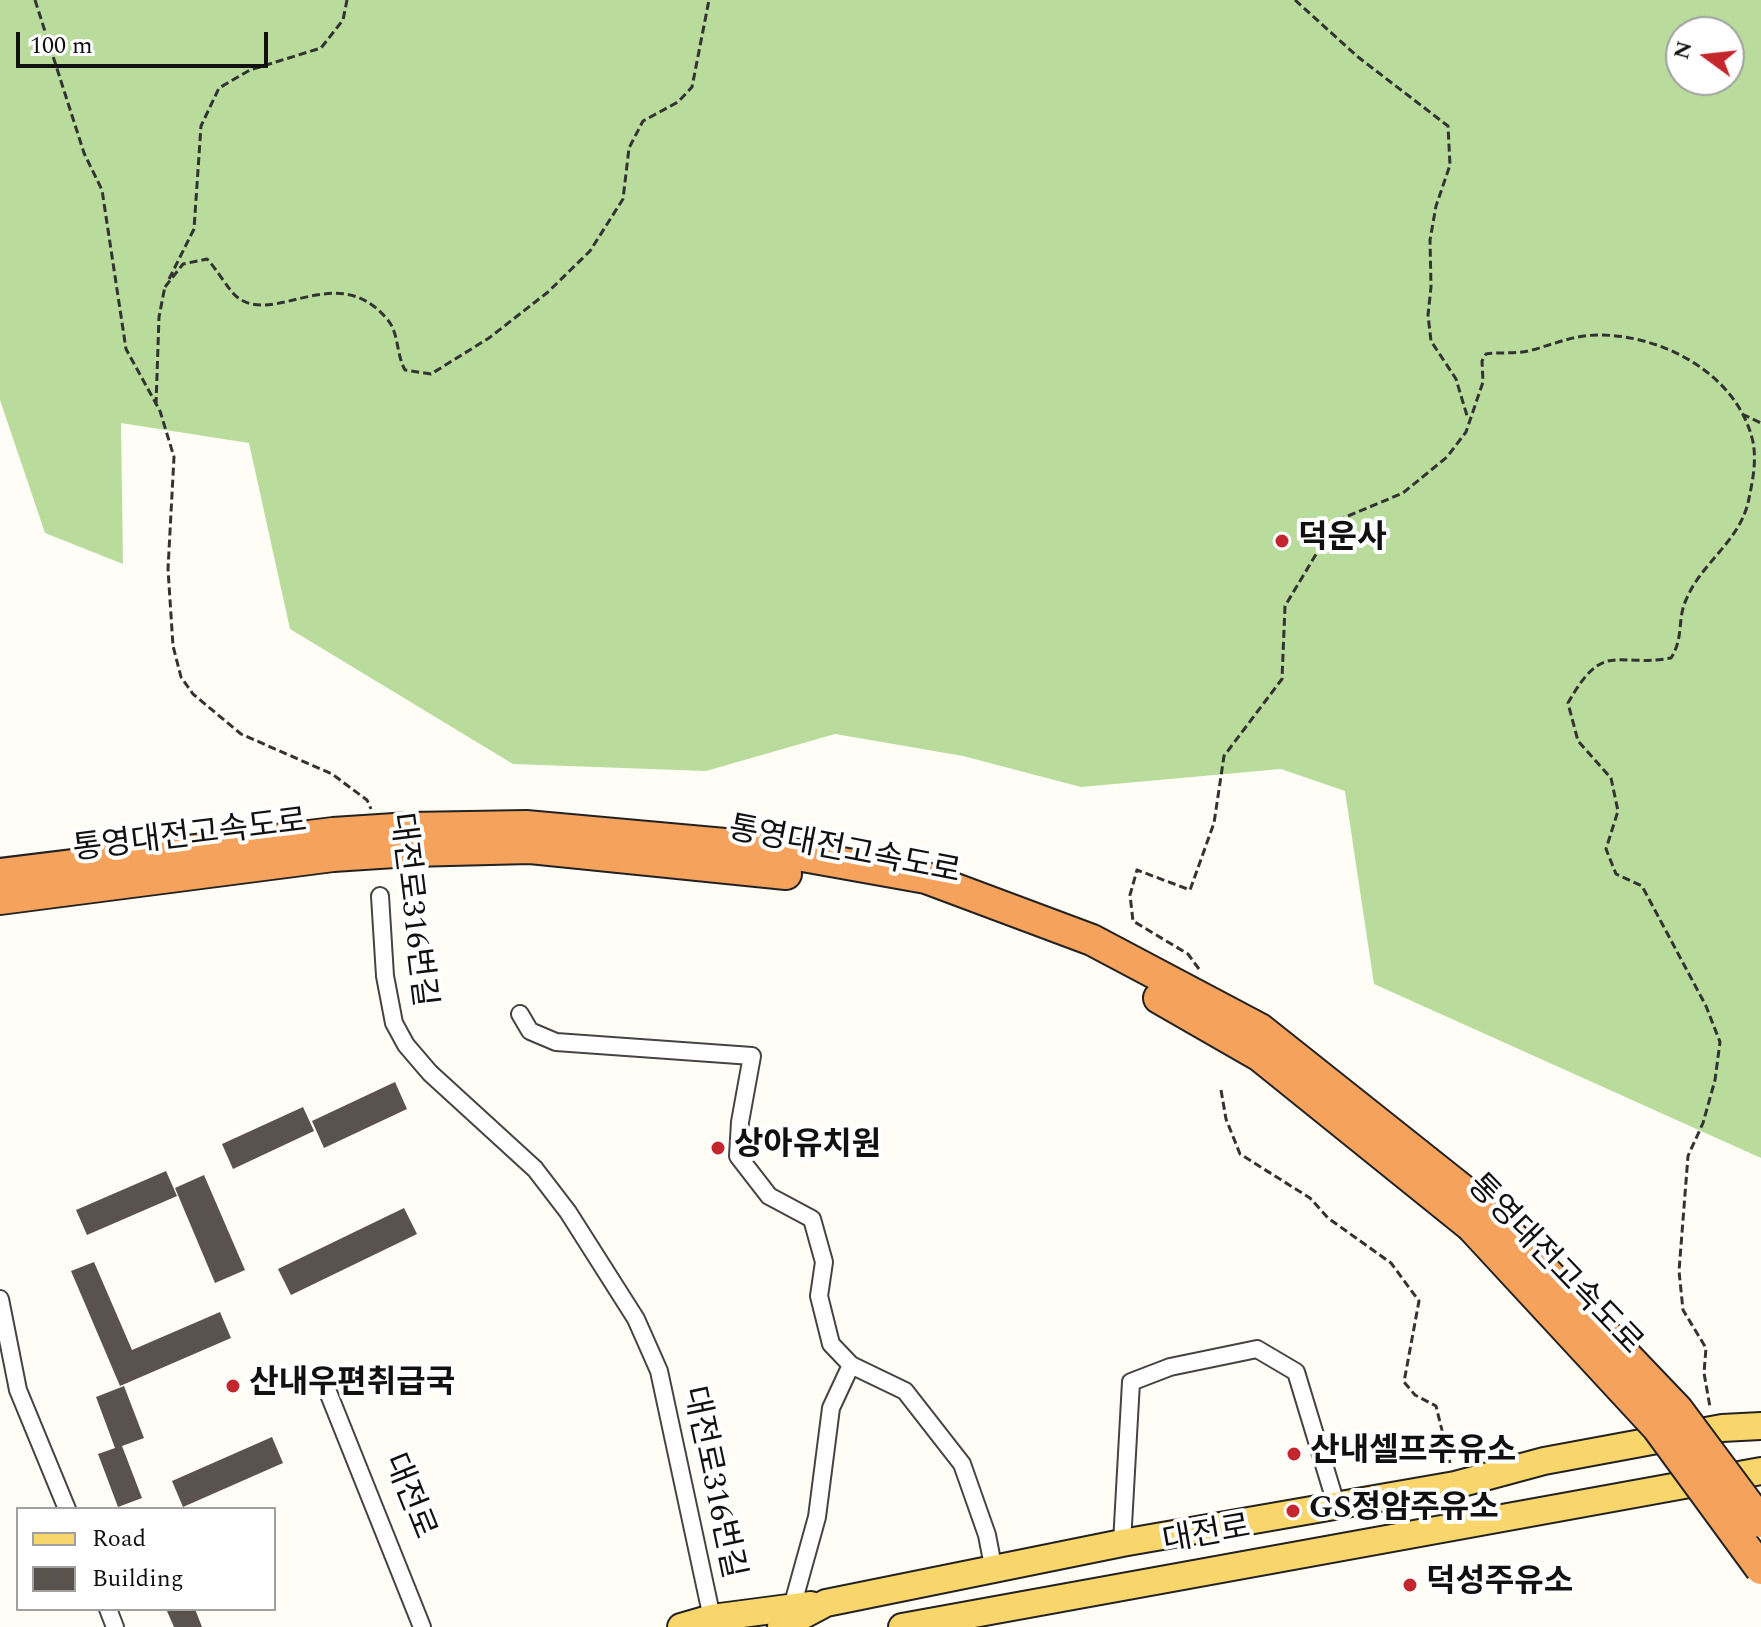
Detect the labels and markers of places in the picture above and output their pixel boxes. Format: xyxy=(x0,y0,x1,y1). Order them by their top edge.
place label: 덕운사 xyxy=(1298,522,1386,560)
marker: 덕운사 xyxy=(1273,532,1291,550)
place label: 상아유치원 xyxy=(734,1129,881,1167)
marker: 상아유치원 xyxy=(709,1139,727,1157)
place label: 산내우편취급국 xyxy=(249,1367,455,1405)
marker: 산내우편취급국 xyxy=(224,1377,242,1395)
place label: 산내셀프주유소 xyxy=(1310,1435,1516,1473)
marker: 산내셀프주유소 xyxy=(1285,1445,1303,1463)
place label: GS정암주유소 xyxy=(1309,1492,1499,1530)
marker: GS정암주유소 xyxy=(1284,1502,1302,1520)
place label: 덕성주유소 xyxy=(1426,1566,1573,1604)
marker: 덕성주유소 xyxy=(1401,1576,1419,1594)

